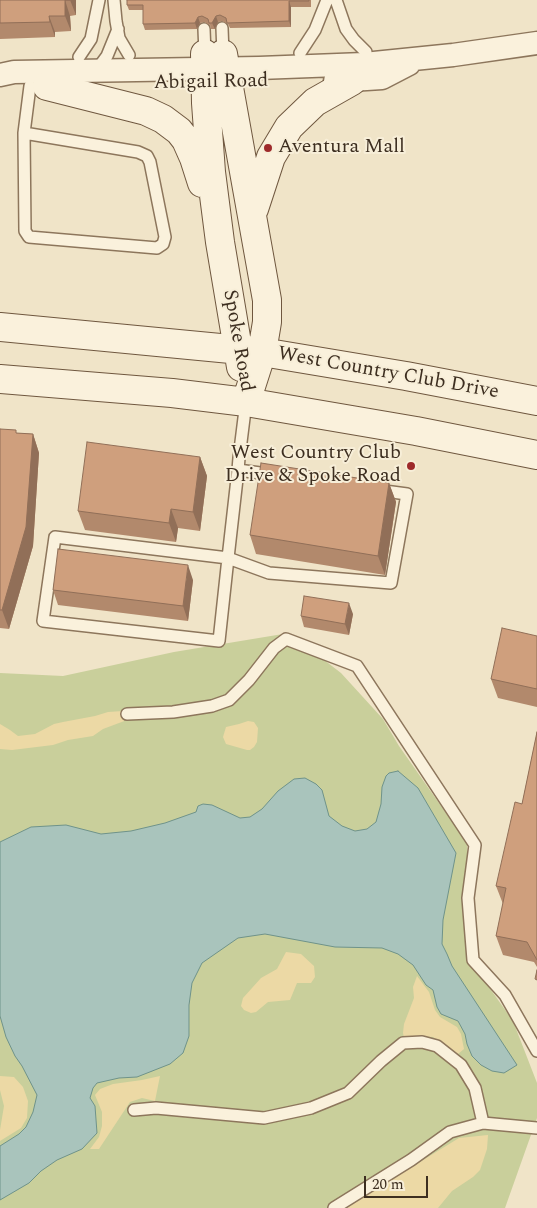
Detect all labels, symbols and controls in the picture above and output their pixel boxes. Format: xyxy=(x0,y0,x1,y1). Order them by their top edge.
street label: Abigail Road xyxy=(153,70,269,96)
place label: Aventura Mall xyxy=(278,136,405,160)
marker: Aventura Mall xyxy=(262,142,274,154)
street label: Spoke Road xyxy=(216,288,258,394)
street label: West Country Club Drive xyxy=(276,343,500,405)
place label: West Country Club Drive & Spoke Road xyxy=(225,442,401,489)
marker: West Country Club Drive & Spoke Road xyxy=(405,460,417,472)
scale bar xyxy=(367,1166,431,1198)
text: 20 m xyxy=(372,1173,404,1196)

